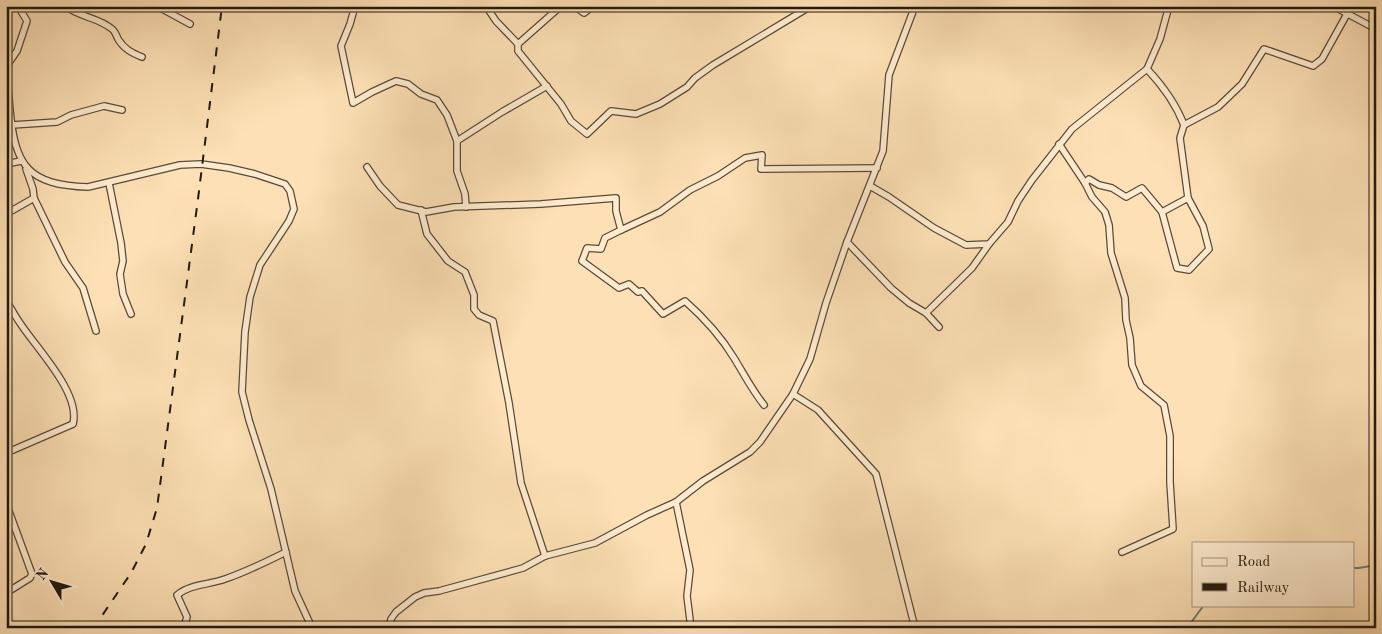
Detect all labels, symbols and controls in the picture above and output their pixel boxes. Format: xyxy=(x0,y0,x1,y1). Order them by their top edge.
legend xyxy=(1192,542,1354,606)
text: Road xyxy=(1237,555,1271,570)
north arrow xyxy=(28,556,78,606)
text: N xyxy=(34,566,52,583)
text: Railway xyxy=(1237,581,1290,596)

